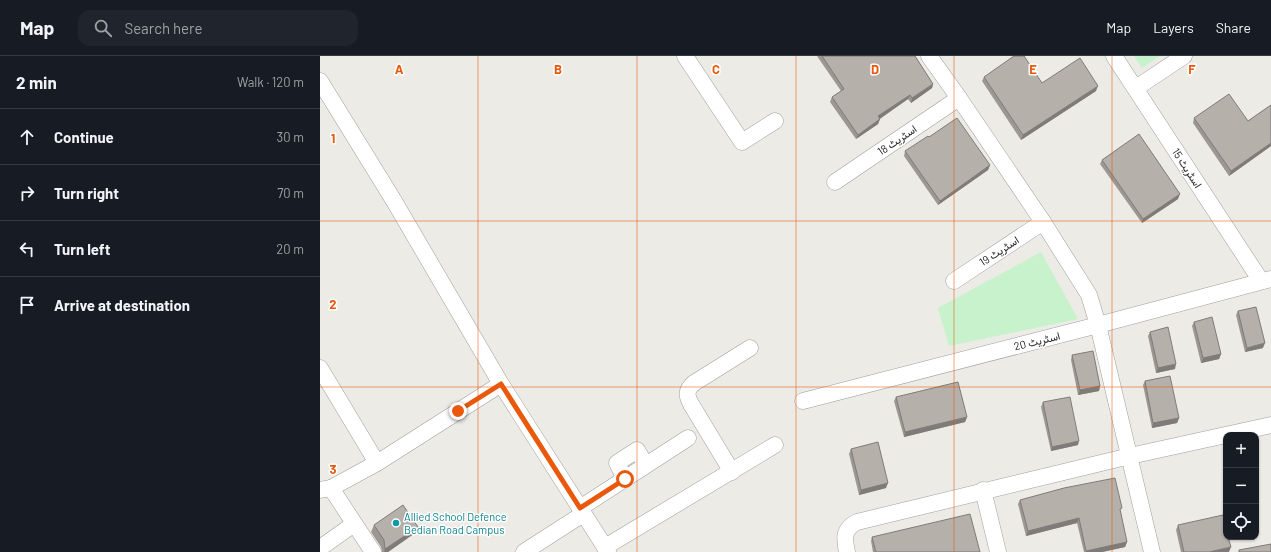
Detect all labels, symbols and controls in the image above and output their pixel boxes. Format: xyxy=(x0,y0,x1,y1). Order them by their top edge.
search box xyxy=(78,10,358,46)
text: Map xyxy=(20,16,54,39)
icon: search xyxy=(92,17,114,39)
text: Search here xyxy=(124,19,202,37)
text: Map xyxy=(1106,19,1131,36)
text: Layers xyxy=(1153,19,1194,36)
text: Share xyxy=(1216,19,1251,36)
text: A xyxy=(395,61,404,77)
text: B xyxy=(554,61,562,77)
text: C xyxy=(712,61,720,77)
text: D xyxy=(871,61,879,77)
text: E xyxy=(1029,61,1037,77)
text: F xyxy=(1188,61,1196,77)
text: 2 min xyxy=(16,72,57,92)
text: Walk · 120 m xyxy=(237,74,304,90)
street label: اسٹریٹ 18 xyxy=(875,122,919,158)
icon: ahead xyxy=(16,126,38,148)
text: Continue xyxy=(54,128,114,146)
text: 30 m xyxy=(277,129,304,145)
text: 1 xyxy=(331,130,335,146)
street label: اسٹریٹ 15 xyxy=(1169,146,1205,190)
icon: right xyxy=(16,182,38,204)
text: Turn right xyxy=(54,184,119,202)
text: 70 m xyxy=(277,185,304,201)
street label: اسٹریٹ 19 xyxy=(976,233,1022,269)
icon: left xyxy=(16,238,38,260)
text: Turn left xyxy=(54,240,110,258)
text: 20 m xyxy=(276,241,304,257)
icon: arrive xyxy=(16,294,38,316)
text: Arrive at destination xyxy=(54,296,190,314)
text: 2 xyxy=(329,296,337,312)
street label: اسٹریٹ 20 xyxy=(1012,329,1062,353)
route end xyxy=(449,402,467,420)
map controls xyxy=(1223,432,1259,540)
button: + xyxy=(1223,432,1259,468)
text: 3 xyxy=(329,461,337,477)
button: − xyxy=(1223,468,1259,504)
route start xyxy=(616,470,634,488)
button: locate xyxy=(1223,504,1259,540)
place label: Allied School Defence Bedian Road Campus xyxy=(404,510,507,536)
marker: Allied School Defence Bedian Road Campus xyxy=(391,518,401,528)

